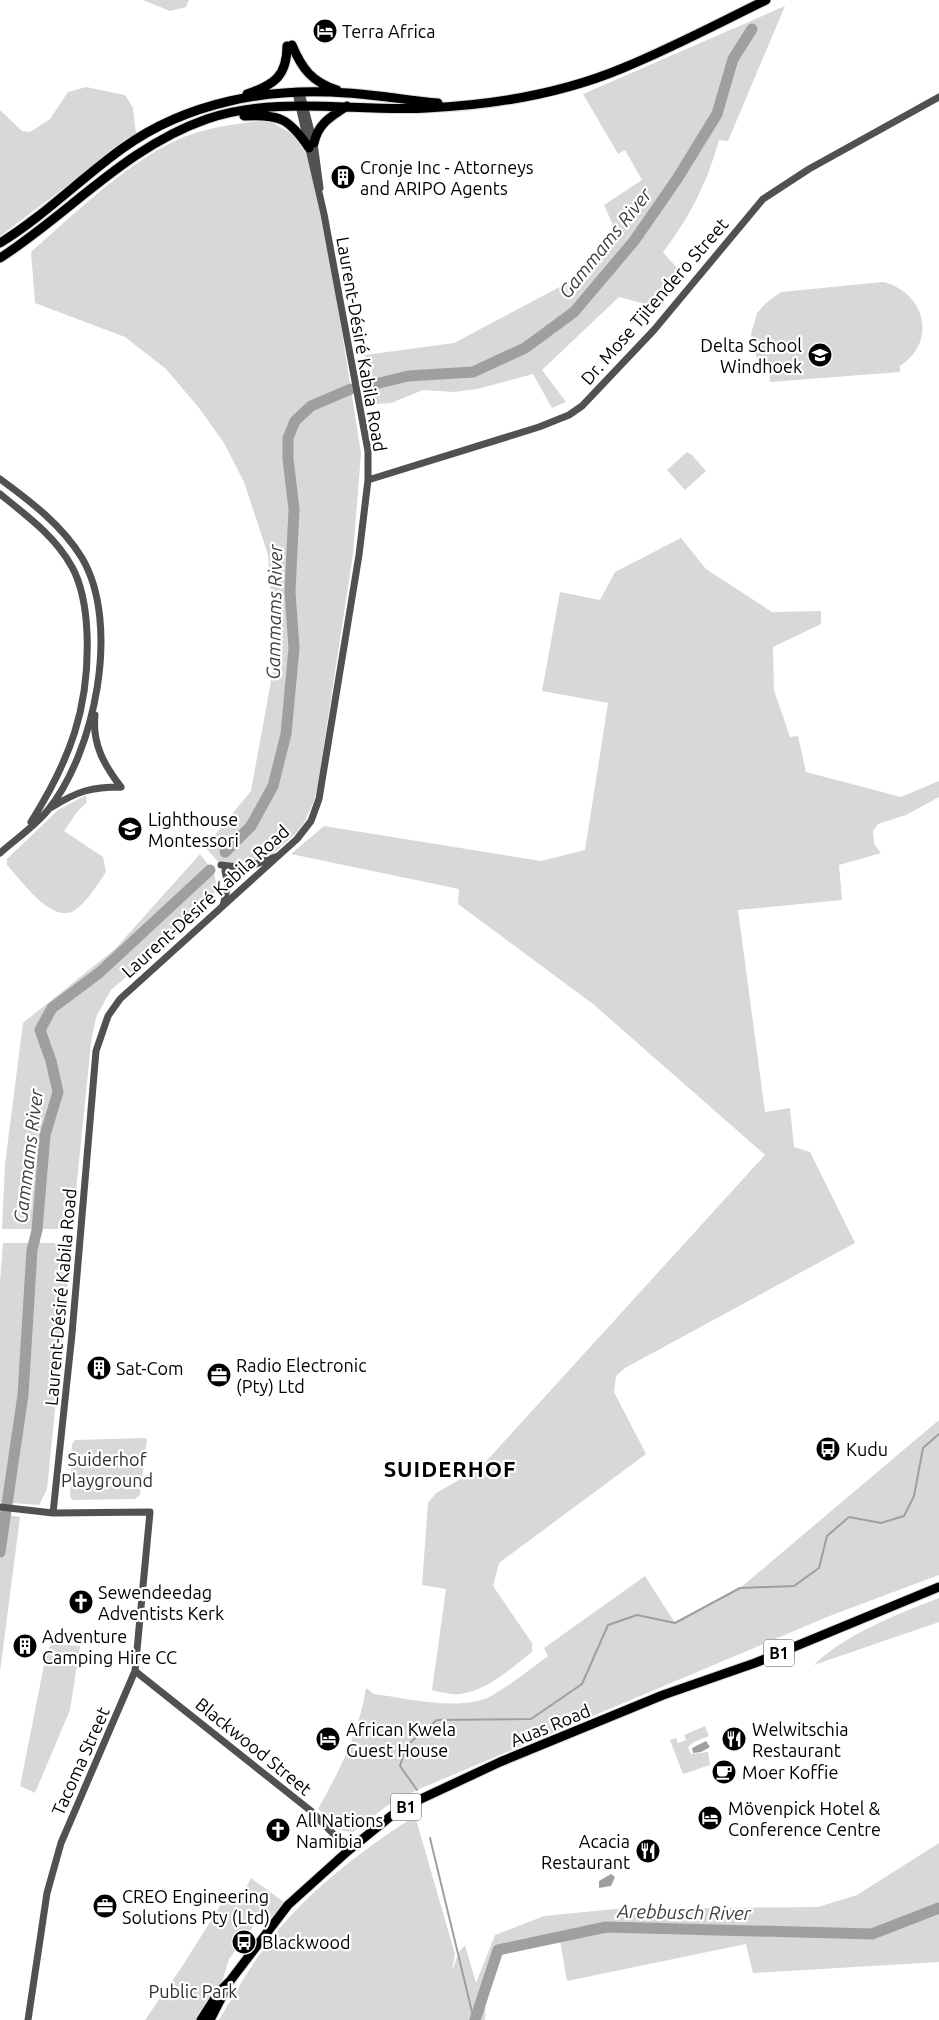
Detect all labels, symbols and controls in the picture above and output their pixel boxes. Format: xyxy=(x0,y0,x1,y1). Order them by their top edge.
hotel icon: Terra Africa xyxy=(312,18,338,44)
place label: Terra Africa xyxy=(342,21,435,41)
place label: Cronje Inc - Attorneys and ARIPO Agents xyxy=(360,157,534,198)
building icon: Cronje Inc - Attorneys and ARIPO Agents xyxy=(330,164,356,190)
water label: Gammams River xyxy=(554,183,657,302)
street label: Dr. Mose Tjitendero Street xyxy=(576,214,732,388)
street label: Laurent-Désiré Kabila Road xyxy=(333,235,391,453)
place label: Delta School Windhoek xyxy=(700,335,802,376)
school or university icon: Delta School Windhoek xyxy=(807,342,833,368)
water label: Gammams River xyxy=(262,544,286,680)
place label: Lighthouse Montessori xyxy=(148,809,239,850)
school or university icon: Lighthouse Montessori xyxy=(117,816,143,842)
street label: Laurent-Désiré Kabila Road xyxy=(117,821,293,981)
water label: Gammams River xyxy=(9,1087,47,1224)
street label: Laurent-Désiré Kabila Road xyxy=(41,1188,79,1406)
building icon: Sat-Com xyxy=(86,1355,112,1381)
place label: Radio Electronic (Pty) Ltd xyxy=(236,1355,367,1397)
place label: Sat-Com xyxy=(116,1358,184,1378)
office icon: Radio Electronic (Pty) Ltd xyxy=(206,1362,232,1388)
bus stop icon: Kudu xyxy=(815,1436,841,1462)
place label: Kudu xyxy=(846,1439,888,1459)
park label: Suiderhof Playground xyxy=(61,1449,153,1490)
district label: SUIDERHOF xyxy=(384,1456,516,1481)
place label: Sewendeedag Adventists Kerk xyxy=(98,1582,224,1623)
church icon: Sewendeedag Adventists Kerk xyxy=(68,1589,94,1615)
place label: Adventure Camping Hire CC xyxy=(42,1626,177,1667)
building icon: Adventure Camping Hire CC xyxy=(12,1633,38,1659)
road number: B1 xyxy=(764,1640,794,1666)
street label: Blackwood Street xyxy=(192,1693,316,1799)
street label: Auas Road xyxy=(507,1700,593,1750)
street label: Tacoma Street xyxy=(47,1704,113,1818)
place label: African Kwela Guest House xyxy=(346,1719,456,1760)
place label: Welwitschia Restaurant xyxy=(752,1719,849,1760)
hotel icon: African Kwela Guest House xyxy=(315,1726,341,1752)
restaurant icon: Welwitschia Restaurant xyxy=(721,1726,747,1752)
cafe icon: Moer Koffie xyxy=(711,1759,737,1785)
place label: Moer Koffie xyxy=(742,1762,838,1782)
road number: B1 xyxy=(391,1794,421,1820)
place label: Mövenpick Hotel & Conference Centre xyxy=(728,1798,881,1839)
hotel icon: Mövenpick Hotel & Conference Centre xyxy=(697,1805,723,1831)
place label: All Nations Namibia xyxy=(296,1810,384,1851)
church icon: All Nations Namibia xyxy=(265,1817,291,1843)
place label: Acacia Restaurant xyxy=(541,1831,630,1872)
restaurant icon: Acacia Restaurant xyxy=(635,1838,661,1864)
place label: CREO Engineering Solutions Pty (Ltd) xyxy=(122,1886,270,1928)
office icon: CREO Engineering Solutions Pty (Ltd) xyxy=(92,1893,118,1919)
water label: Arebbusch River xyxy=(616,1900,752,1924)
bus stop icon: Blackwood xyxy=(231,1929,257,1955)
place label: Blackwood xyxy=(262,1932,350,1952)
park label: Public Park xyxy=(149,1981,237,2001)

